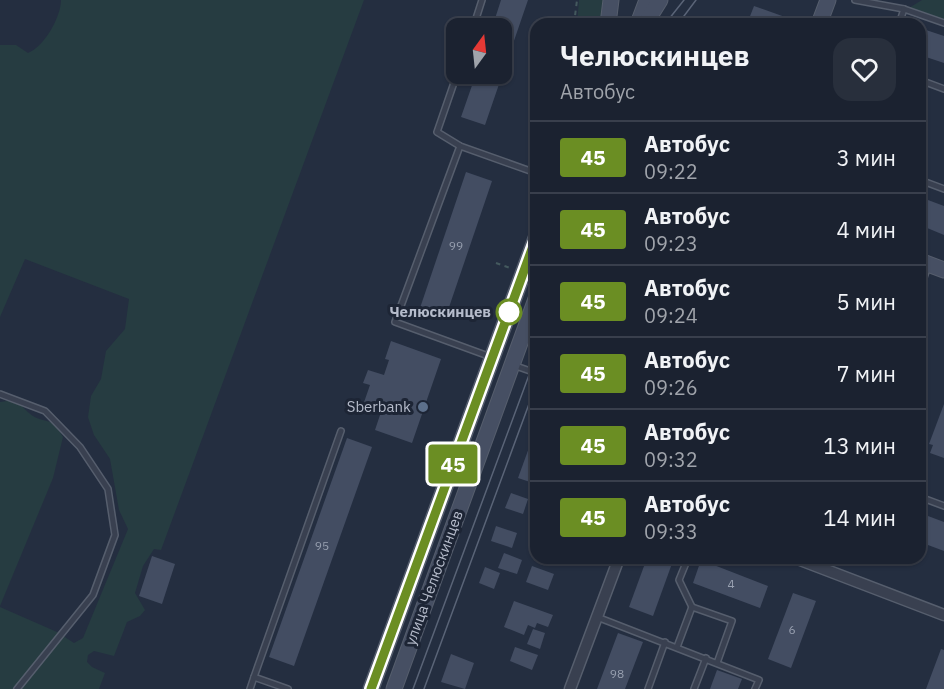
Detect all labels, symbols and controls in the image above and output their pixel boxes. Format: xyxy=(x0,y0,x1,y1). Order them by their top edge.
north arrow xyxy=(446,18,512,84)
map controls xyxy=(446,18,512,84)
text: Челюскинцев xyxy=(560,37,750,74)
button: heart xyxy=(833,38,896,101)
text: Автобус xyxy=(560,78,635,105)
text: Автобус xyxy=(644,129,730,158)
text: 45 xyxy=(580,143,606,171)
text: 3 мин xyxy=(836,143,896,172)
text: 09:22 xyxy=(644,158,698,185)
text: Автобус xyxy=(644,201,730,230)
text: 45 xyxy=(580,215,606,243)
text: 4 мин xyxy=(836,215,896,244)
text: 09:23 xyxy=(644,230,698,257)
house number: 99 xyxy=(449,238,463,253)
text: Автобус xyxy=(644,273,730,302)
text: 45 xyxy=(580,287,606,315)
text: 5 мин xyxy=(836,287,896,316)
marker: Челюскинцев xyxy=(496,299,522,325)
place label: Челюскинцев xyxy=(389,302,491,321)
text: 09:24 xyxy=(644,302,698,329)
text: Автобус xyxy=(644,345,730,374)
text: 45 xyxy=(580,359,606,387)
text: 7 мин xyxy=(836,359,896,388)
text: 09:26 xyxy=(644,374,698,401)
place label: Sberbank xyxy=(347,397,411,416)
marker: Sberbank xyxy=(416,400,430,414)
text: Автобус xyxy=(644,417,730,446)
text: 45 xyxy=(580,431,606,459)
text: 13 мин xyxy=(823,431,896,460)
line badge: 45 xyxy=(426,444,480,484)
text: 09:32 xyxy=(644,446,698,473)
text: 45 xyxy=(440,450,466,478)
text: Автобус xyxy=(644,489,730,518)
text: 45 xyxy=(580,503,606,531)
text: 14 мин xyxy=(823,503,896,532)
street label: улица Челюскинцев xyxy=(400,508,467,648)
text: 09:33 xyxy=(644,518,698,545)
house number: 95 xyxy=(315,538,329,553)
house number: 4 xyxy=(727,576,735,591)
house number: 6 xyxy=(788,622,796,637)
house number: 98 xyxy=(610,666,624,681)

